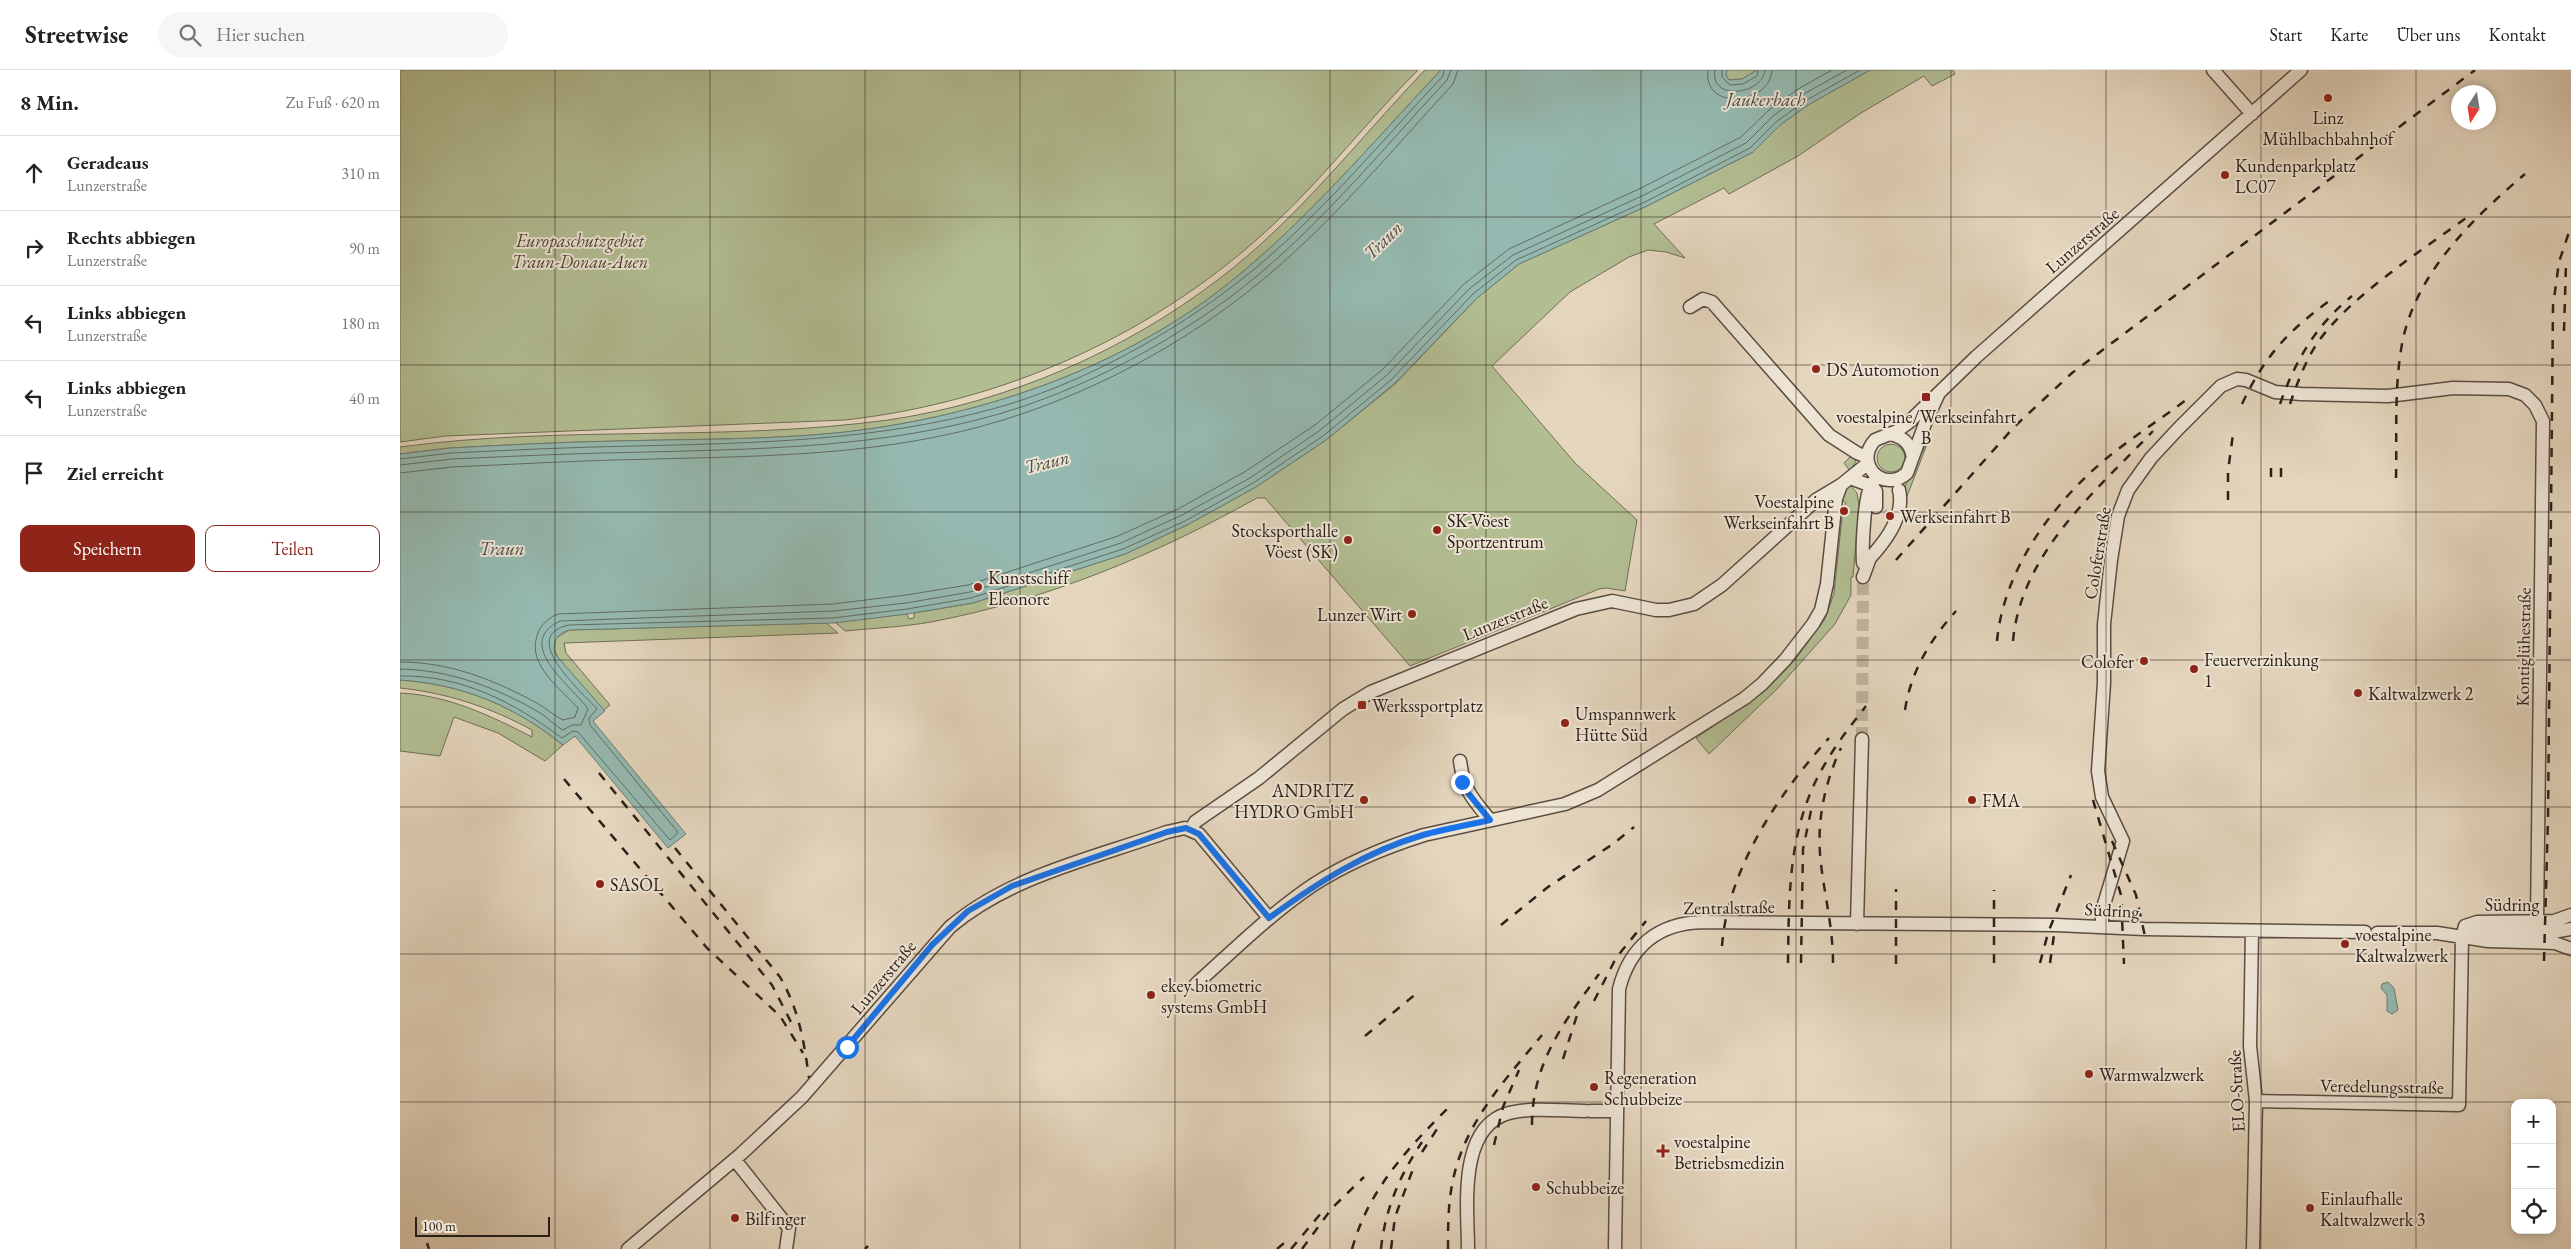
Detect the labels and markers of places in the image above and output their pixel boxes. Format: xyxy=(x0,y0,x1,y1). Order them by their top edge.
marker: Linz Mühlbachbahnhof xyxy=(2322,92,2334,104)
place label: Linz Mühlbachbahnhof xyxy=(2263,106,2396,150)
place label: Kundenparkplatz LC07 xyxy=(2235,154,2356,198)
marker: Kundenparkplatz LC07 xyxy=(2219,169,2231,181)
place label: DS Automotion xyxy=(1826,358,1940,381)
marker: DS Automotion xyxy=(1810,363,1822,375)
marker: voestalpine/Werkseinfahrt B xyxy=(1920,391,1932,403)
place label: voestalpine/Werkseinfahrt B xyxy=(1836,405,2016,449)
place label: Voestalpine Werkseinfahrt B xyxy=(1724,490,1834,534)
marker: Voestalpine Werkseinfahrt B xyxy=(1838,505,1850,517)
place label: Werkseinfahrt B xyxy=(1900,505,2010,528)
place label: SK-Vöest Sportzentrum xyxy=(1447,509,1544,553)
marker: Werkseinfahrt B xyxy=(1884,510,1896,522)
place label: Stocksporthalle Vöest (SK) xyxy=(1231,519,1338,563)
marker: SK-Vöest Sportzentrum xyxy=(1431,524,1443,536)
marker: Stocksporthalle Vöest (SK) xyxy=(1342,534,1354,546)
place label: Kunstschiff Eleonore xyxy=(988,566,1071,610)
marker: Kunstschiff Eleonore xyxy=(972,581,984,593)
place label: Lunzer Wirt xyxy=(1317,603,1402,626)
marker: Lunzer Wirt xyxy=(1406,608,1418,620)
place label: Feuerverzinkung 1 xyxy=(2204,648,2319,692)
place label: Colofer xyxy=(2081,650,2134,673)
marker: Colofer xyxy=(2138,655,2150,667)
marker: Feuerverzinkung 1 xyxy=(2188,663,2200,675)
place label: Kaltwalzwerk 2 xyxy=(2368,682,2474,705)
marker: Kaltwalzwerk 2 xyxy=(2352,687,2364,699)
place label: Werkssportplatz xyxy=(1372,694,1483,717)
marker: Werkssportplatz xyxy=(1356,699,1368,711)
place label: Umspannwerk Hütte Süd xyxy=(1575,702,1677,746)
marker: Umspannwerk Hütte Süd xyxy=(1559,717,1571,729)
place label: ANDRITZ HYDRO GmbH xyxy=(1234,779,1354,823)
place label: FMA xyxy=(1982,789,2020,812)
marker: ANDRITZ HYDRO GmbH xyxy=(1358,794,1370,806)
marker: FMA xyxy=(1966,794,1978,806)
place label: SASOL xyxy=(610,873,664,896)
marker: SASOL xyxy=(594,878,606,890)
place label: voestalpine Kaltwalzwerk xyxy=(2355,923,2449,967)
marker: voestalpine Kaltwalzwerk xyxy=(2339,938,2351,950)
place label: ekey biometric systems GmbH xyxy=(1161,974,1267,1018)
marker: ekey biometric systems GmbH xyxy=(1145,989,1157,1001)
place label: Warmwalzwerk xyxy=(2099,1063,2205,1086)
place label: Regeneration Schubbeize xyxy=(1604,1066,1697,1110)
marker: Warmwalzwerk xyxy=(2083,1068,2095,1080)
marker: Regeneration Schubbeize xyxy=(1588,1081,1600,1093)
place label: voestalpine Betriebsmedizin xyxy=(1674,1130,1785,1174)
marker: voestalpine Betriebsmedizin xyxy=(1656,1144,1670,1158)
place label: Schubbeize xyxy=(1546,1176,1624,1199)
marker: Schubbeize xyxy=(1530,1181,1542,1193)
place label: Einlaufhalle Kaltwalzwerk 3 xyxy=(2320,1187,2425,1231)
marker: Einlaufhalle Kaltwalzwerk 3 xyxy=(2304,1202,2316,1214)
place label: Bilfinger xyxy=(745,1207,806,1230)
marker: Bilfinger xyxy=(729,1212,741,1224)

